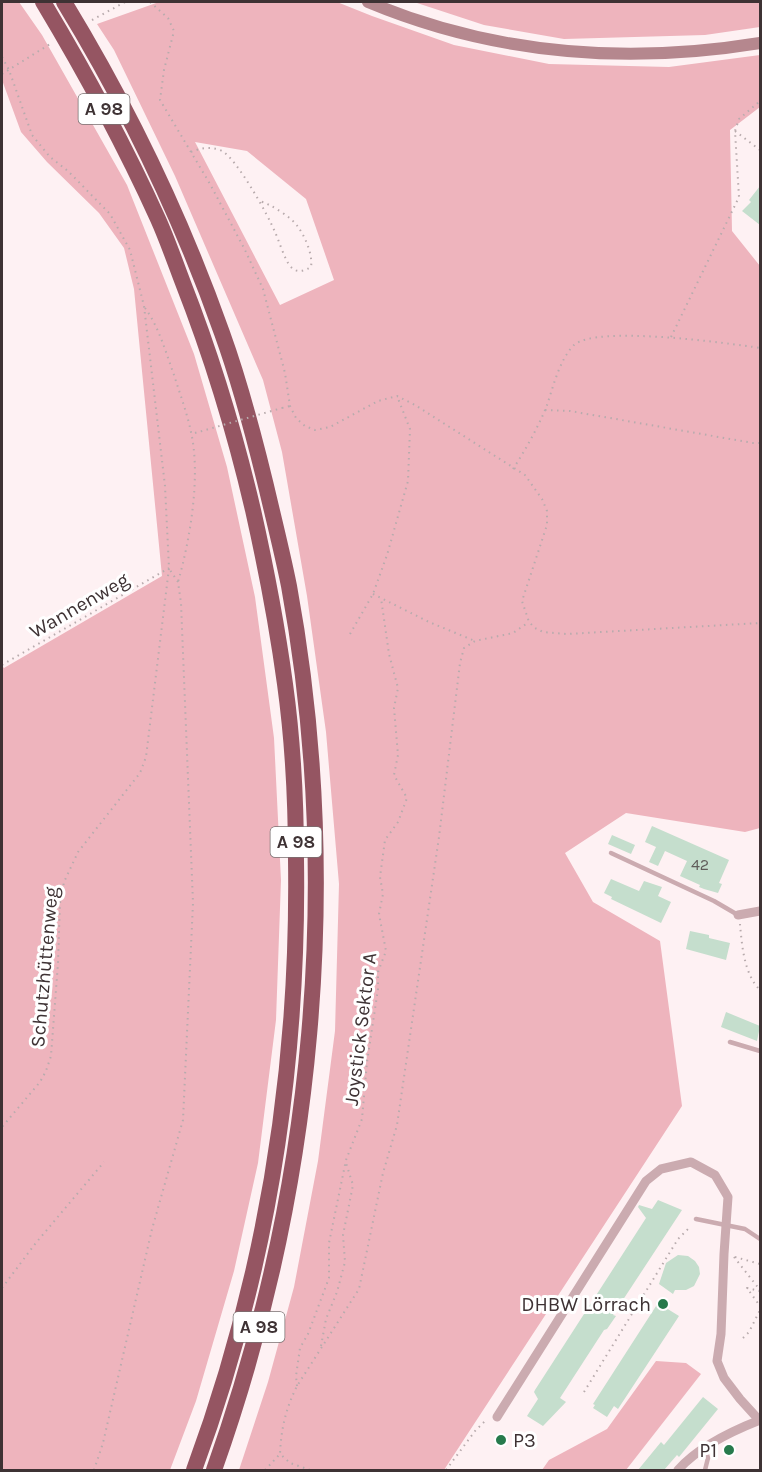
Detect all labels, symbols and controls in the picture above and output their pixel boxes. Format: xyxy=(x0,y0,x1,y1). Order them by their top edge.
road number: A 98 xyxy=(78,94,130,124)
street label: Wannenweg xyxy=(26,568,133,643)
road number: A 98 xyxy=(270,827,322,857)
house number: 42 xyxy=(691,855,709,874)
street label: Schutzhüttenweg xyxy=(26,886,63,1048)
street label: Joystick Sektor A xyxy=(340,951,381,1107)
place label: DHBW Lörrach xyxy=(521,1293,651,1316)
marker: DHBW Lörrach xyxy=(656,1297,670,1311)
road number: A 98 xyxy=(234,1312,284,1342)
place label: P3 xyxy=(513,1429,536,1452)
marker: P3 xyxy=(494,1433,508,1447)
place label: P1 xyxy=(699,1439,717,1462)
marker: P1 xyxy=(722,1443,736,1457)

